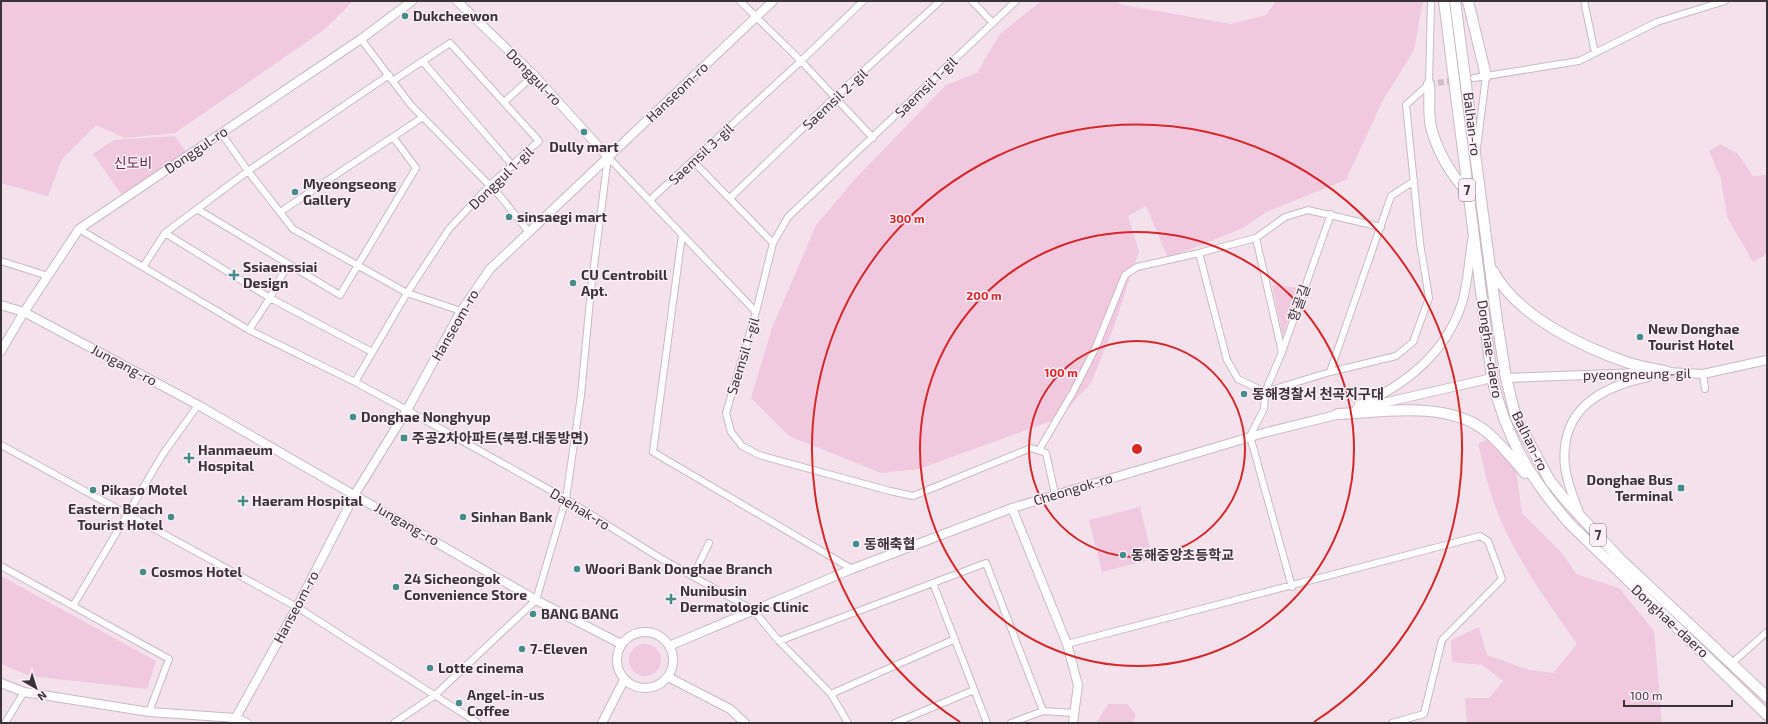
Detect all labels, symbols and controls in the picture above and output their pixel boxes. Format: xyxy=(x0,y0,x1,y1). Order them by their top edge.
place label: Dukcheewon xyxy=(413,7,498,24)
marker: Dukcheewon xyxy=(400,11,410,21)
street label: Donggul-ro xyxy=(503,45,566,109)
street label: Saemsil 1-gil xyxy=(891,52,961,121)
street label: Hanseom-ro xyxy=(642,58,711,125)
street label: Saemsil 2-gil xyxy=(799,64,871,133)
street label: Balhan-ro xyxy=(1460,91,1485,157)
street label: Saemsil 3-gil xyxy=(665,119,737,188)
street label: Donggul-ro xyxy=(161,122,231,177)
marker: Dully mart xyxy=(579,127,589,137)
place label: Dully mart xyxy=(549,138,619,155)
street label: Donggul 1-gil xyxy=(465,142,537,213)
park label: 신도비 xyxy=(114,154,152,171)
place label: Myeongseong Gallery xyxy=(303,175,396,208)
road number: 7 xyxy=(1459,179,1475,201)
marker: Myeongseong Gallery xyxy=(290,187,300,197)
place label: sinsaegi mart xyxy=(517,208,607,225)
text: 300 m xyxy=(889,211,925,225)
marker: sinsaegi mart xyxy=(504,212,514,222)
place label: Ssiaenssiai Design xyxy=(243,258,317,291)
place label: CU Centrobill Apt. xyxy=(581,266,668,299)
marker: Ssiaenssiai Design xyxy=(228,269,240,281)
marker: CU Centrobill Apt. xyxy=(568,278,578,288)
street label: 항골길 xyxy=(1284,282,1313,324)
street label: Hanseom-ro xyxy=(427,286,482,364)
text: 200 m xyxy=(966,288,1002,302)
street label: Donghae-daero xyxy=(1474,298,1507,399)
street label: Saemsil 1-gil xyxy=(723,314,763,397)
place label: New Donghae Tourist Hotel xyxy=(1648,320,1739,353)
marker: New Donghae Tourist Hotel xyxy=(1635,332,1645,342)
street label: Jungang-ro xyxy=(88,340,160,389)
street label: pyeongneung-gil xyxy=(1583,364,1692,383)
text: 100 m xyxy=(1044,365,1078,379)
place label: 동해경찰서 천곡지구대 xyxy=(1252,385,1384,402)
marker: 동해경찰서 천곡지구대 xyxy=(1239,389,1249,399)
place label: Donghae Nonghyup xyxy=(361,408,491,425)
street label: Balhan-ro xyxy=(1509,408,1552,473)
marker: Donghae Nonghyup xyxy=(348,412,358,422)
place label: 주공2차아파트(북평.대동방면) xyxy=(412,429,588,446)
marker: 주공2차아파트(북평.대동방면) xyxy=(399,433,409,443)
place label: Hanmaeum Hospital xyxy=(198,441,273,474)
centre of rings xyxy=(1130,442,1144,456)
marker: Hanmaeum Hospital xyxy=(183,452,195,464)
street label: Cheongok-ro xyxy=(1031,468,1115,509)
place label: Donghae Bus Terminal xyxy=(1587,471,1673,504)
place label: Pikaso Motel xyxy=(101,481,188,498)
marker: Donghae Bus Terminal xyxy=(1676,483,1686,493)
street label: Daehak-ro xyxy=(547,484,613,533)
marker: Pikaso Motel xyxy=(88,485,98,495)
place label: Haeram Hospital xyxy=(252,492,363,509)
marker: Haeram Hospital xyxy=(237,495,249,507)
street label: Jungang-ro xyxy=(372,498,443,549)
place label: Eastern Beach Tourist Hotel xyxy=(68,500,163,533)
place label: Sinhan Bank xyxy=(471,508,553,525)
marker: Eastern Beach Tourist Hotel xyxy=(166,512,176,522)
marker: Sinhan Bank xyxy=(458,512,468,522)
road number: 7 xyxy=(1590,524,1606,546)
place label: 동해축협 xyxy=(864,535,916,552)
marker: 동해축협 xyxy=(851,539,861,549)
place label: 동해중앙초등학교 xyxy=(1131,546,1234,563)
marker: 동해중앙초등학교 xyxy=(1118,550,1128,560)
place label: Woori Bank Donghae Branch xyxy=(585,560,772,577)
place label: Cosmos Hotel xyxy=(151,563,243,580)
marker: Woori Bank Donghae Branch xyxy=(572,564,582,574)
marker: Cosmos Hotel xyxy=(138,567,148,577)
street label: Hanseom-ro xyxy=(269,568,322,646)
place label: 24 Sicheongok Convenience Store xyxy=(404,570,527,603)
street label: Donghae-daero xyxy=(1628,581,1713,661)
marker: 24 Sicheongok Convenience Store xyxy=(391,582,401,592)
place label: Nunibusin Dermatologic Clinic xyxy=(680,582,809,615)
marker: Nunibusin Dermatologic Clinic xyxy=(665,593,677,605)
place label: BANG BANG xyxy=(541,605,619,622)
marker: BANG BANG xyxy=(528,609,538,619)
place label: 7-Eleven xyxy=(530,640,588,657)
marker: 7-Eleven xyxy=(517,644,527,654)
place label: Lotte cinema xyxy=(438,659,524,676)
marker: Lotte cinema xyxy=(425,663,435,673)
north arrow xyxy=(16,668,56,708)
scale bar xyxy=(1624,682,1732,708)
place label: Angel-in-us Coffee xyxy=(467,686,545,719)
text: 100 m xyxy=(1630,688,1662,702)
text: N xyxy=(35,689,50,704)
marker: Angel-in-us Coffee xyxy=(454,698,464,708)

